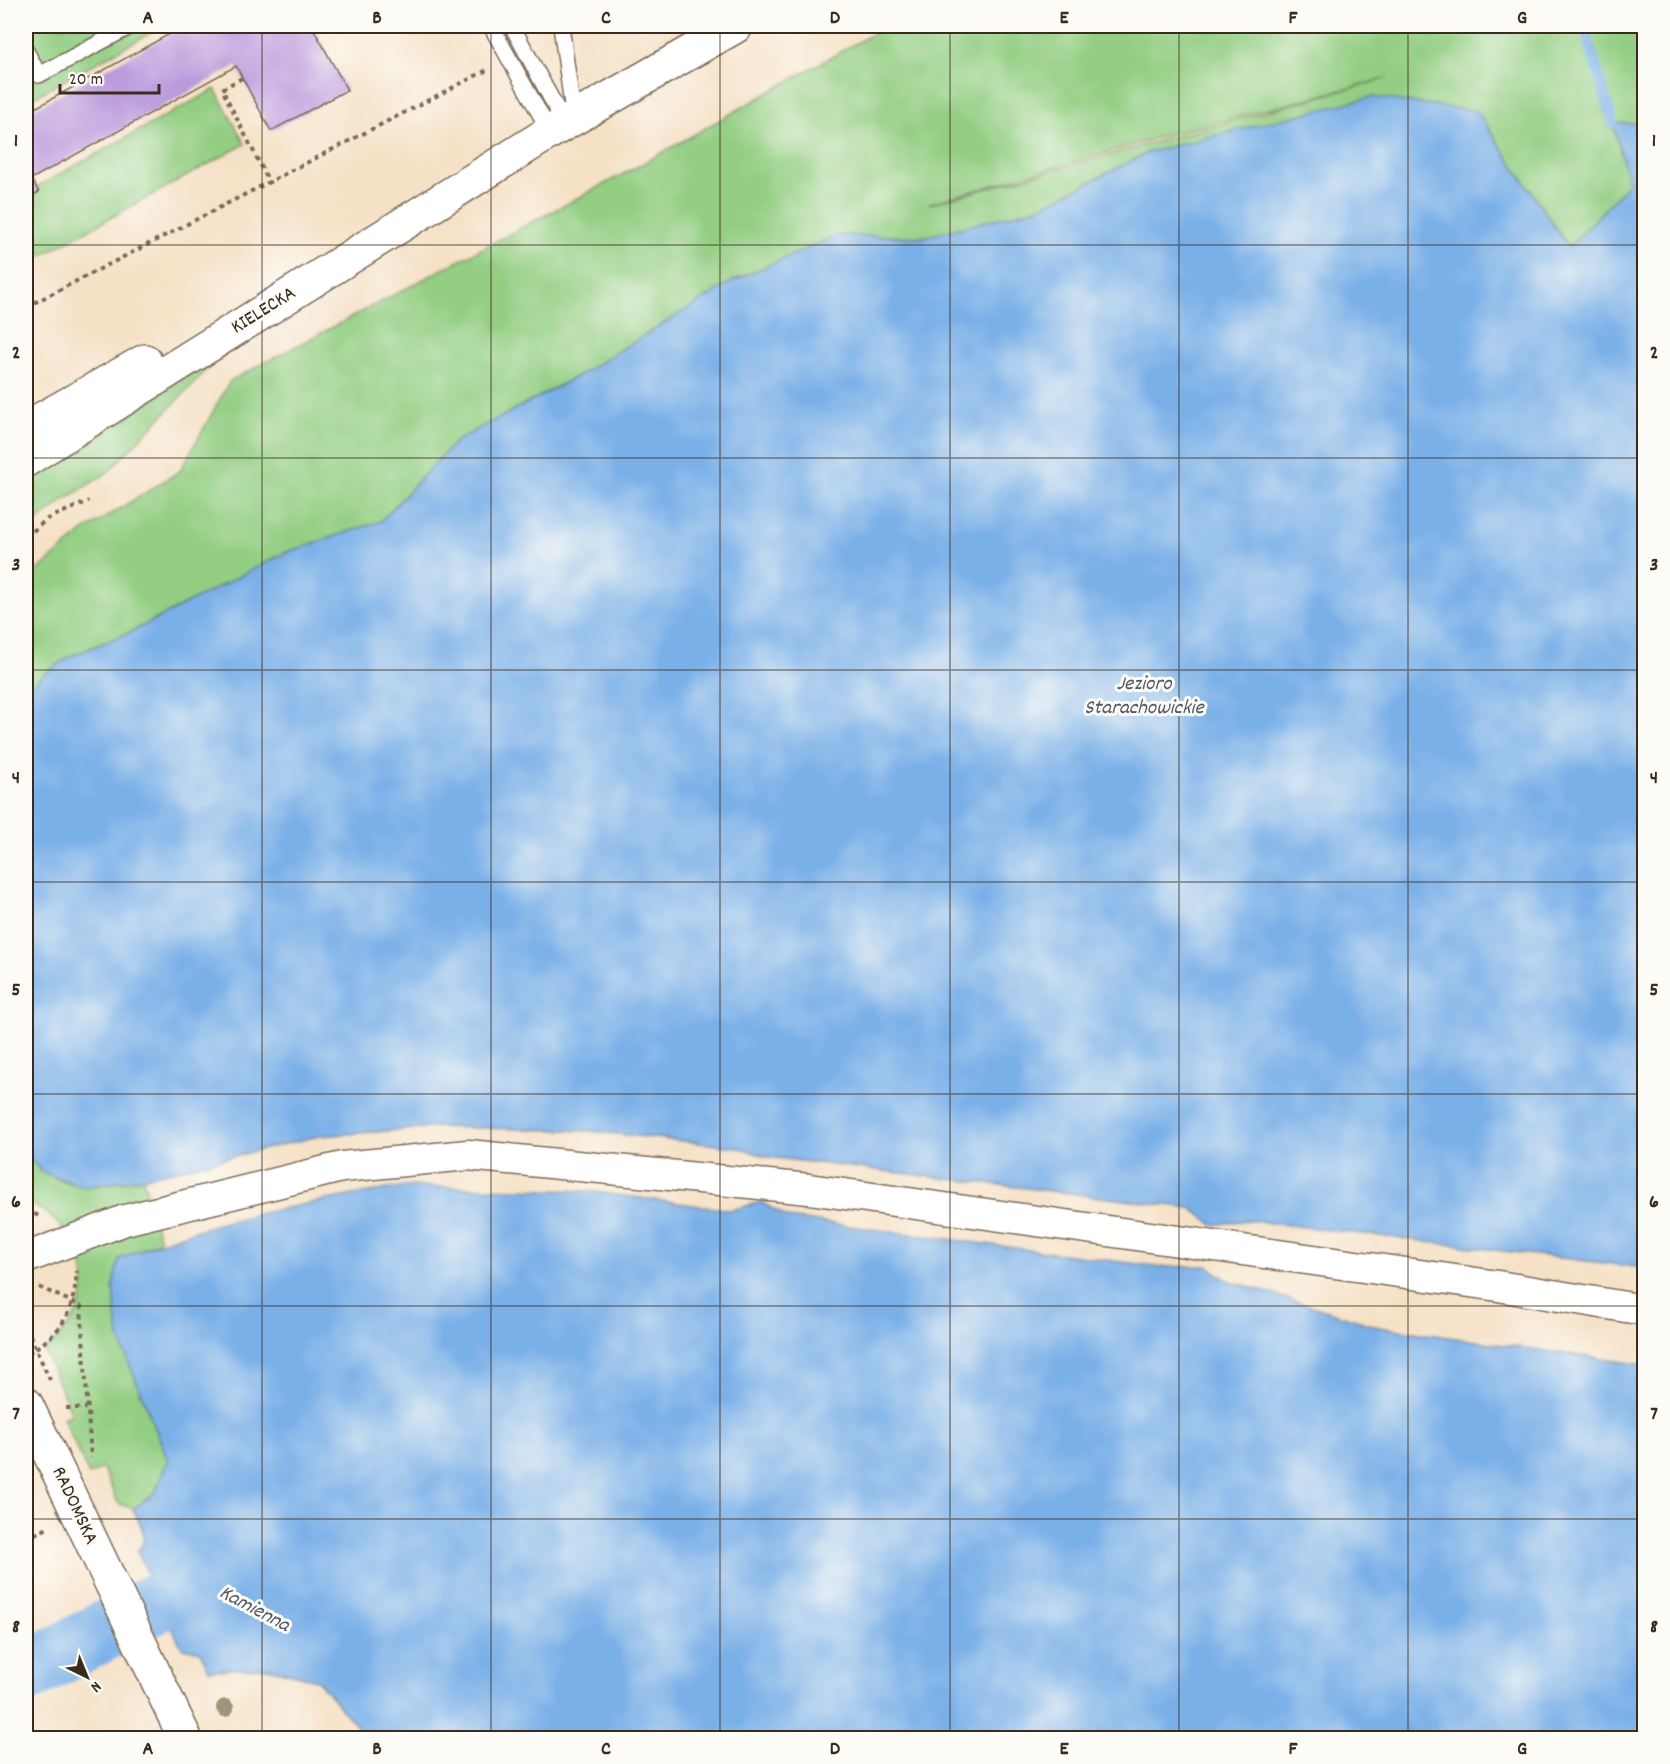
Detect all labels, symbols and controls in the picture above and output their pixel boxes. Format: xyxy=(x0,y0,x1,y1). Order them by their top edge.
text: A xyxy=(143,5,154,33)
text: B xyxy=(372,5,382,33)
text: C xyxy=(601,5,611,33)
text: D xyxy=(830,5,841,33)
text: E xyxy=(1059,5,1069,33)
text: F xyxy=(1289,5,1299,33)
text: G xyxy=(1517,5,1527,33)
scale bar xyxy=(60,57,159,95)
text: 20 m xyxy=(69,68,103,93)
text: 1 xyxy=(14,128,18,156)
text: 1 xyxy=(1652,128,1656,156)
street label: KIELECKA xyxy=(226,280,302,342)
text: 2 xyxy=(12,340,20,368)
text: 2 xyxy=(1650,340,1658,368)
text: 3 xyxy=(12,552,20,580)
text: 3 xyxy=(1650,552,1658,580)
water label: Jezioro Starachowickie xyxy=(1084,670,1205,724)
text: 4 xyxy=(12,765,20,793)
text: 4 xyxy=(1650,765,1658,793)
text: 5 xyxy=(11,977,21,1005)
text: 5 xyxy=(1649,977,1659,1005)
text: 6 xyxy=(11,1189,21,1217)
text: 6 xyxy=(1649,1189,1659,1217)
text: 7 xyxy=(12,1401,20,1429)
text: 7 xyxy=(1650,1401,1658,1429)
street label: RADOMSKA xyxy=(44,1462,104,1550)
water label: Kamienna xyxy=(213,1579,296,1642)
text: 8 xyxy=(12,1614,20,1642)
text: 8 xyxy=(1650,1614,1658,1642)
north arrow xyxy=(57,1647,117,1707)
text: N xyxy=(85,1675,106,1697)
text: A xyxy=(143,1736,154,1764)
text: B xyxy=(372,1736,382,1764)
text: C xyxy=(601,1736,611,1764)
text: D xyxy=(830,1736,841,1764)
text: E xyxy=(1059,1736,1069,1764)
text: F xyxy=(1289,1736,1299,1764)
text: G xyxy=(1517,1736,1527,1764)

